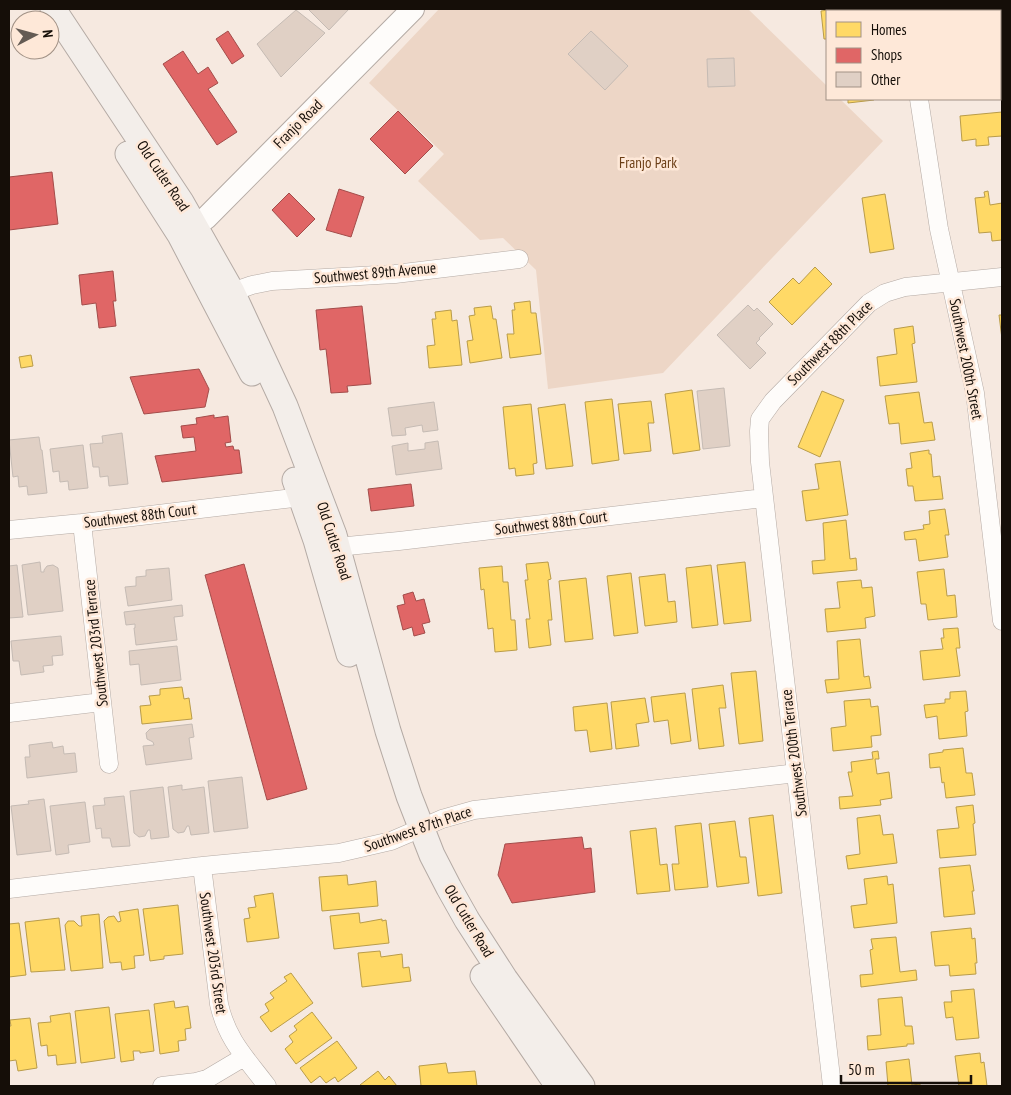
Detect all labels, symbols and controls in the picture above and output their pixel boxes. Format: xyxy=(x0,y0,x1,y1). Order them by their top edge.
north arrow xyxy=(10,10,60,60)
legend xyxy=(826,10,1001,100)
text: Homes xyxy=(871,20,907,39)
text: N xyxy=(39,29,57,38)
text: Shops xyxy=(871,45,902,64)
text: Other xyxy=(871,70,901,89)
street label: Franjo Road xyxy=(269,95,326,152)
street label: Old Cutler Road xyxy=(133,137,194,215)
park label: Franjo Park xyxy=(619,153,677,172)
street label: Southwest 89th Avenue xyxy=(313,258,437,287)
street label: Southwest 88th Place xyxy=(783,296,876,389)
street label: Southwest 200th Street xyxy=(945,297,988,421)
street label: Southwest 88th Court xyxy=(83,499,197,532)
street label: Old Cutler Road xyxy=(313,499,356,582)
street label: Southwest 88th Court xyxy=(494,506,608,539)
street label: Southwest 203rd Terrace xyxy=(79,578,112,708)
street label: Southwest 200th Terrace xyxy=(776,688,811,818)
street label: Southwest 87th Place xyxy=(362,801,474,856)
street label: Old Cutler Road xyxy=(440,881,499,960)
street label: Southwest 203rd Street xyxy=(196,891,231,1015)
scale bar xyxy=(841,1052,971,1084)
text: 50 m xyxy=(848,1060,874,1079)

